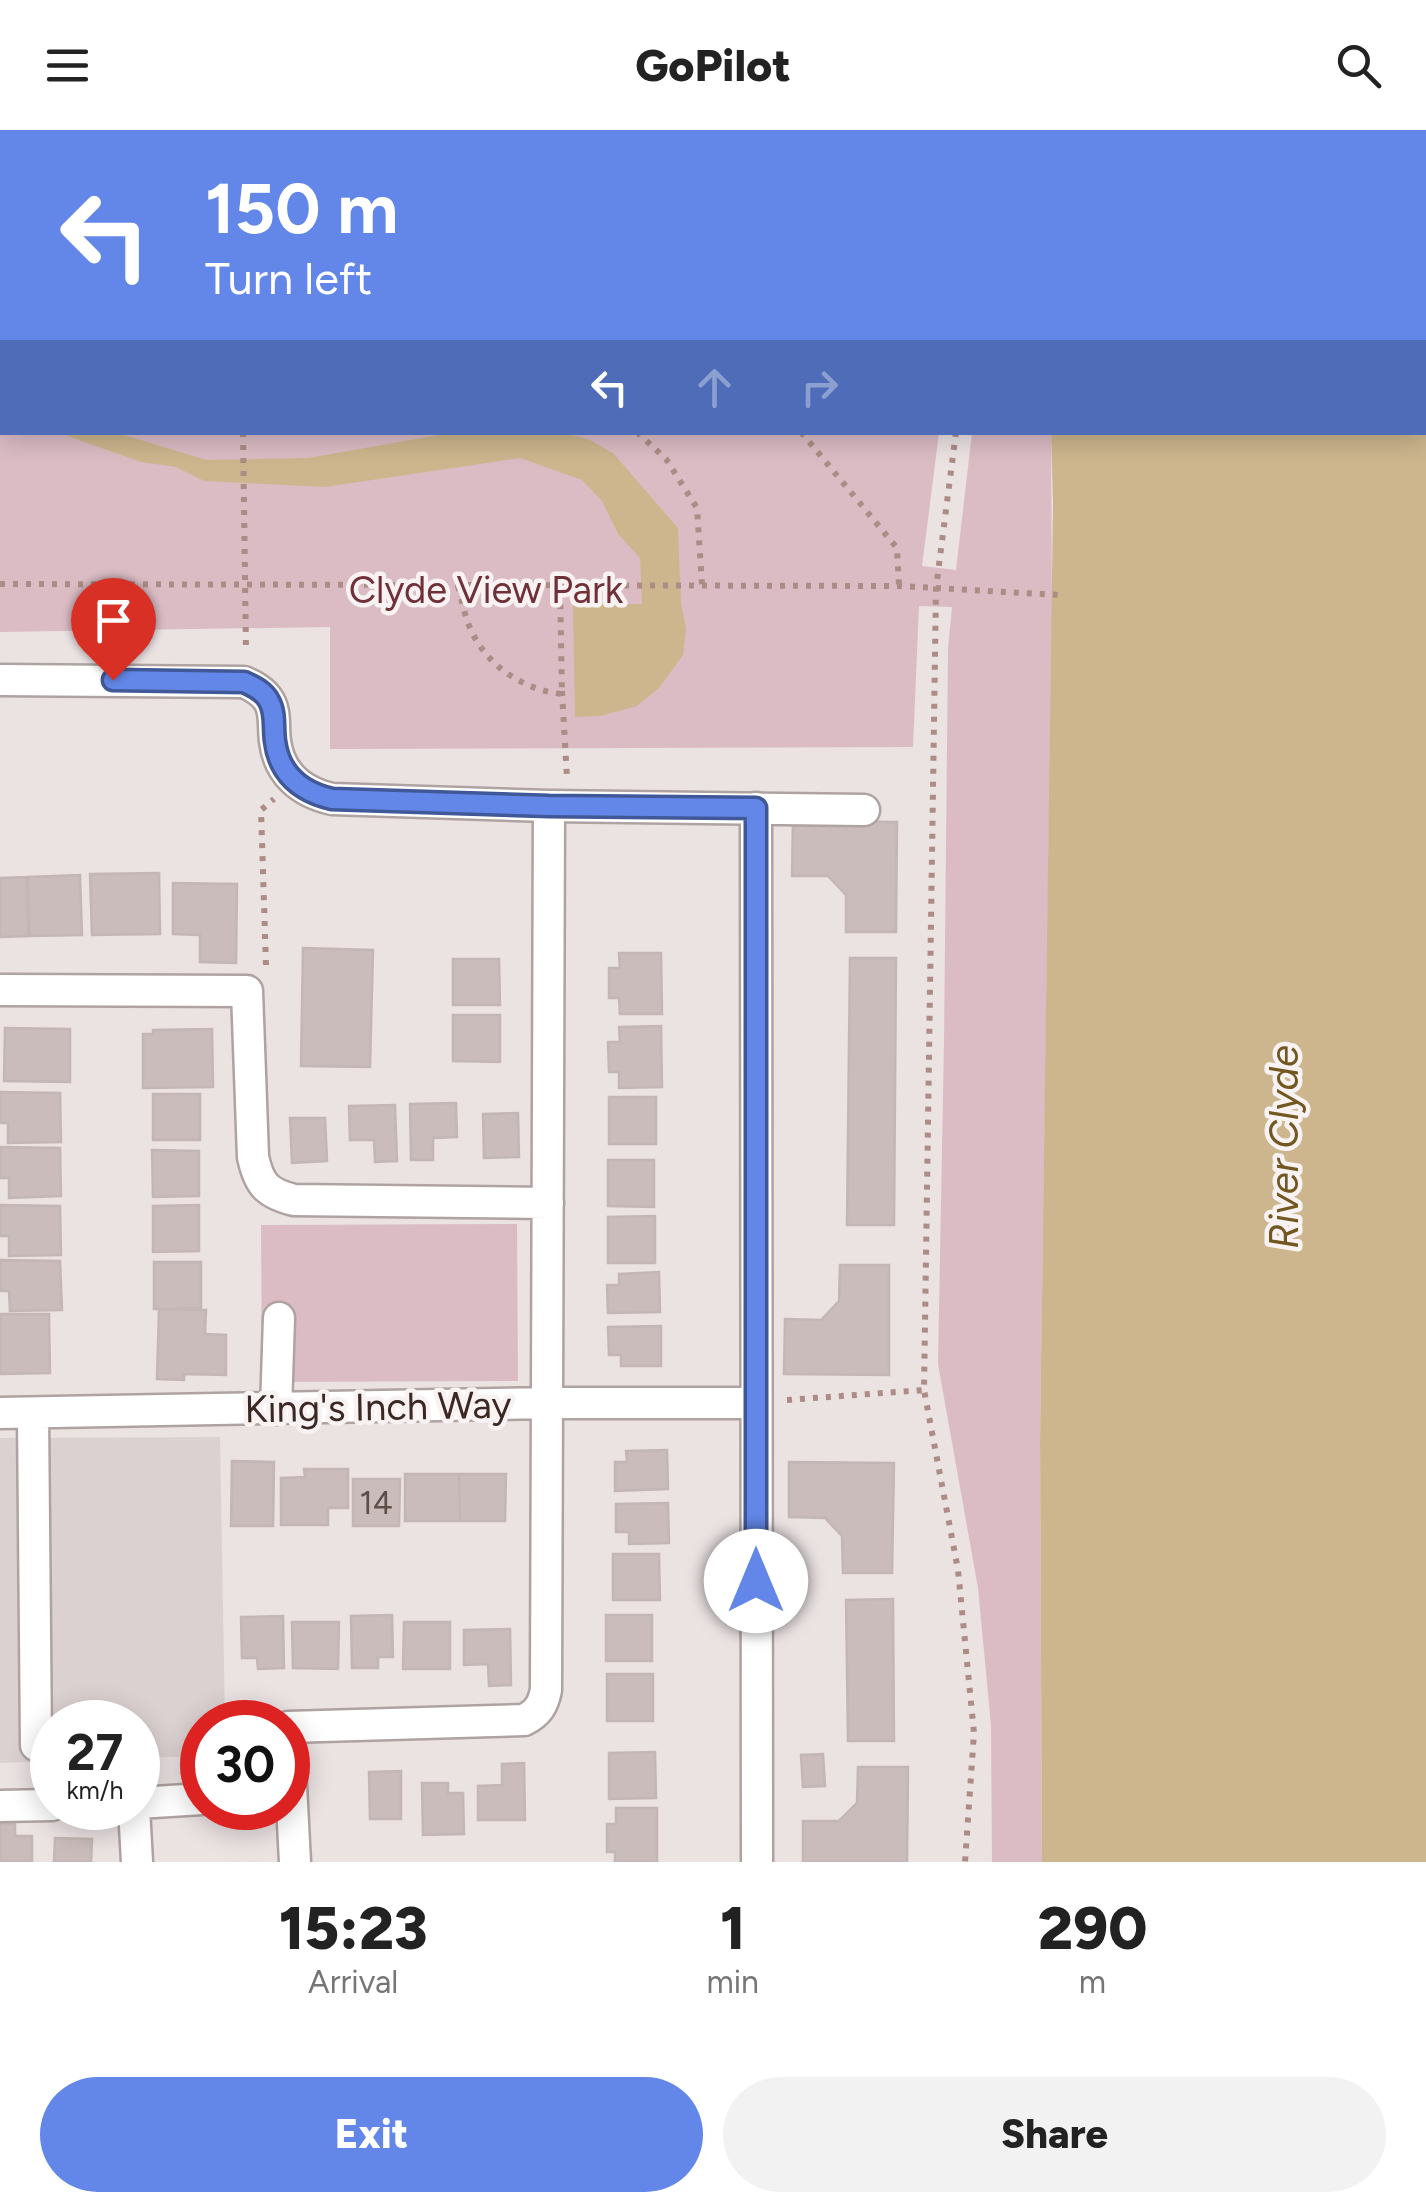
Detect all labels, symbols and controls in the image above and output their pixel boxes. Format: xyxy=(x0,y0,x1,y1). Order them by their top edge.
icon: menu xyxy=(40,38,95,93)
text: GoPilot xyxy=(635,38,791,92)
icon: search xyxy=(1331,38,1386,93)
text: 150 m xyxy=(205,166,398,251)
icon: left xyxy=(40,170,170,300)
text: Turn left xyxy=(205,251,372,305)
icon: left xyxy=(582,360,637,415)
icon: ahead xyxy=(687,360,742,415)
icon: right xyxy=(792,360,847,415)
park label: Clyde View Park xyxy=(349,567,624,613)
pin xyxy=(71,578,156,681)
icon: arrive xyxy=(86,593,141,648)
water label: River Clyde xyxy=(1260,1045,1308,1249)
street label: King's Inch Way xyxy=(244,1382,512,1432)
house number: 14 xyxy=(359,1484,393,1522)
position arrow xyxy=(704,1529,808,1633)
speed limit sign: 30 xyxy=(180,1700,310,1830)
text: 27 xyxy=(67,1722,123,1783)
text: km/h xyxy=(66,1775,124,1805)
text: 15:23 xyxy=(279,1892,428,1964)
text: 1 xyxy=(720,1892,745,1964)
text: 290 xyxy=(1038,1892,1147,1964)
text: Arrival xyxy=(308,1963,398,2001)
text: min xyxy=(706,1963,759,2001)
text: m xyxy=(1079,1963,1106,2001)
button: Exit xyxy=(40,2077,703,2192)
button: Share xyxy=(723,2077,1386,2192)

